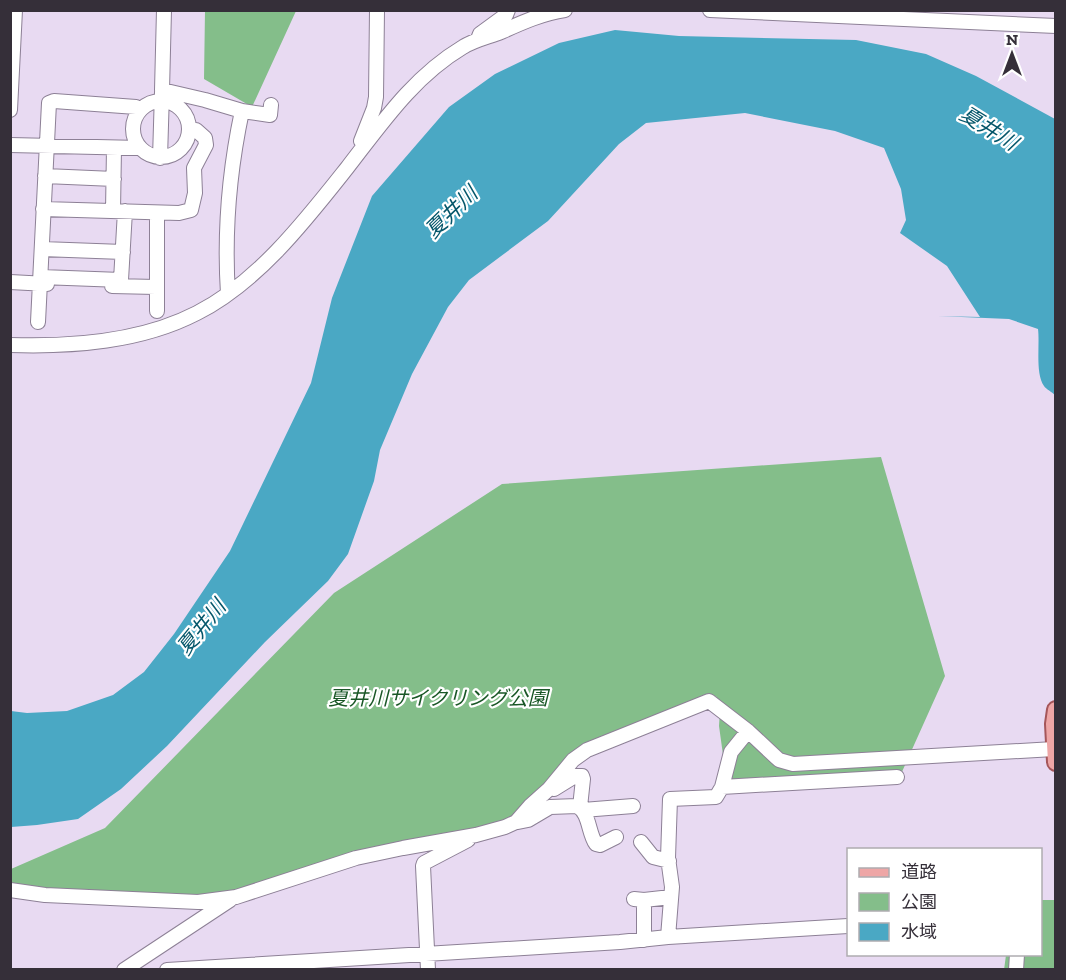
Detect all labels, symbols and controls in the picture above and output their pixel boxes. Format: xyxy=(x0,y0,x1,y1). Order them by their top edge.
north arrow xyxy=(982,24,1042,84)
text: N xyxy=(1006,30,1018,49)
water label: 夏井川 xyxy=(956,101,1024,156)
water label: 夏井川 xyxy=(420,180,484,243)
water label: 夏井川 xyxy=(171,593,232,659)
park label: 夏井川サイクリング公園 xyxy=(328,686,551,710)
legend xyxy=(847,848,1042,956)
text: 道路 xyxy=(901,861,937,883)
text: 公園 xyxy=(901,891,937,913)
text: 水域 xyxy=(901,921,937,943)

